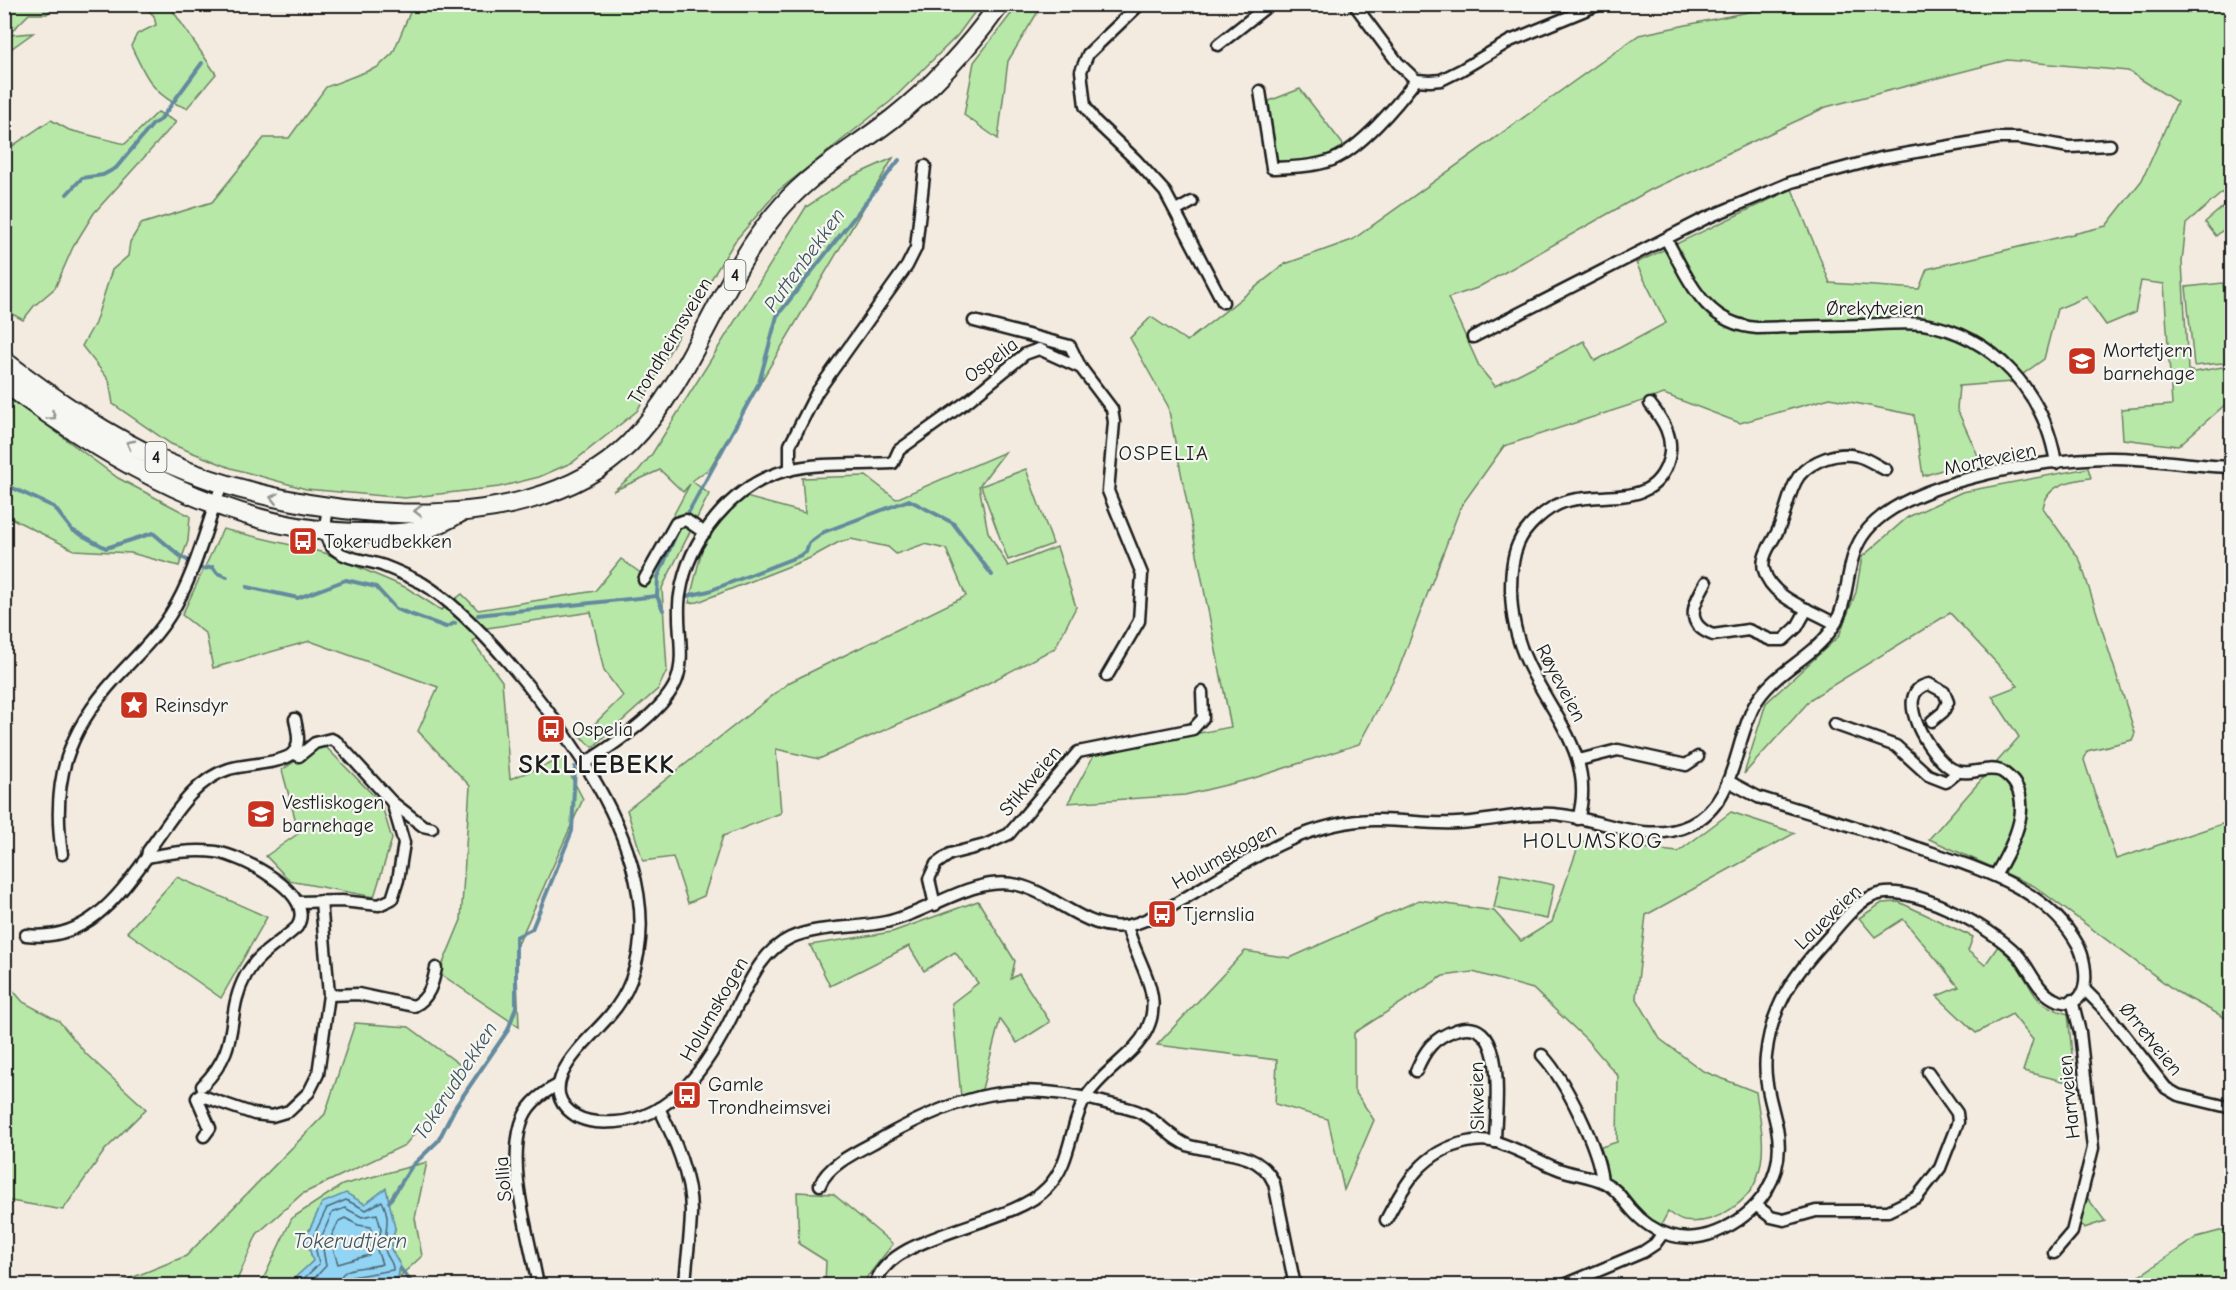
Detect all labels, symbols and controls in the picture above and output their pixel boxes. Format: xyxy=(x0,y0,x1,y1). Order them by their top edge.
water label: Puttenbekken xyxy=(758,203,850,317)
road number: 4 xyxy=(724,260,746,290)
street label: Trondheimsveien xyxy=(623,273,717,409)
street label: Ørekytveien xyxy=(1826,297,1924,320)
street label: Ospelia xyxy=(960,332,1022,388)
place label: Mortetjern barnehage xyxy=(2103,339,2195,385)
school or university icon: Mortetjern barnehage xyxy=(2066,345,2098,377)
one-way arrow xyxy=(45,409,56,420)
street label: Morteveien xyxy=(1942,438,2038,480)
one-way arrow xyxy=(125,440,136,451)
district label: OSPELIA xyxy=(1119,441,1209,465)
road number: 4 xyxy=(146,442,166,472)
one-way arrow xyxy=(270,492,280,505)
one-way arrow xyxy=(413,505,422,517)
bus stop icon: Tokerudbekken xyxy=(287,525,319,557)
place label: Tokerudbekken xyxy=(324,530,452,553)
street label: Røyeveien xyxy=(1531,640,1591,726)
place icon: Reinsdyr xyxy=(118,689,150,721)
place label: Reinsdyr xyxy=(155,694,228,717)
bus stop icon: Ospelia xyxy=(535,713,567,745)
place label: Ospelia xyxy=(572,718,633,741)
street label: Stikkveien xyxy=(994,741,1066,821)
district label: SKILLEBEKK xyxy=(518,750,676,780)
place label: Vestliskogen barnehage xyxy=(282,791,384,837)
school or university icon: Vestliskogen barnehage xyxy=(245,798,277,830)
street label: Holumskogen xyxy=(1168,818,1280,894)
district label: HOLUMSKOG xyxy=(1523,828,1664,854)
street label: Laueveien xyxy=(1790,880,1866,954)
bus stop icon: Tjernslia xyxy=(1146,898,1178,930)
place label: Tjernslia xyxy=(1183,903,1255,926)
street label: Holumskogen xyxy=(675,953,753,1065)
street label: Ørretveien xyxy=(2115,998,2187,1080)
water label: Tokerudbekken xyxy=(408,1017,502,1145)
street label: Harrveien xyxy=(2053,1054,2085,1140)
street label: Sikveien xyxy=(1465,1061,1489,1131)
place label: Gamle Trondheimsvei xyxy=(708,1073,831,1119)
bus stop icon: Gamle Trondheimsvei xyxy=(671,1079,703,1111)
street label: Sollia xyxy=(490,1155,516,1203)
water label: Tokerudtjern xyxy=(293,1229,407,1253)

